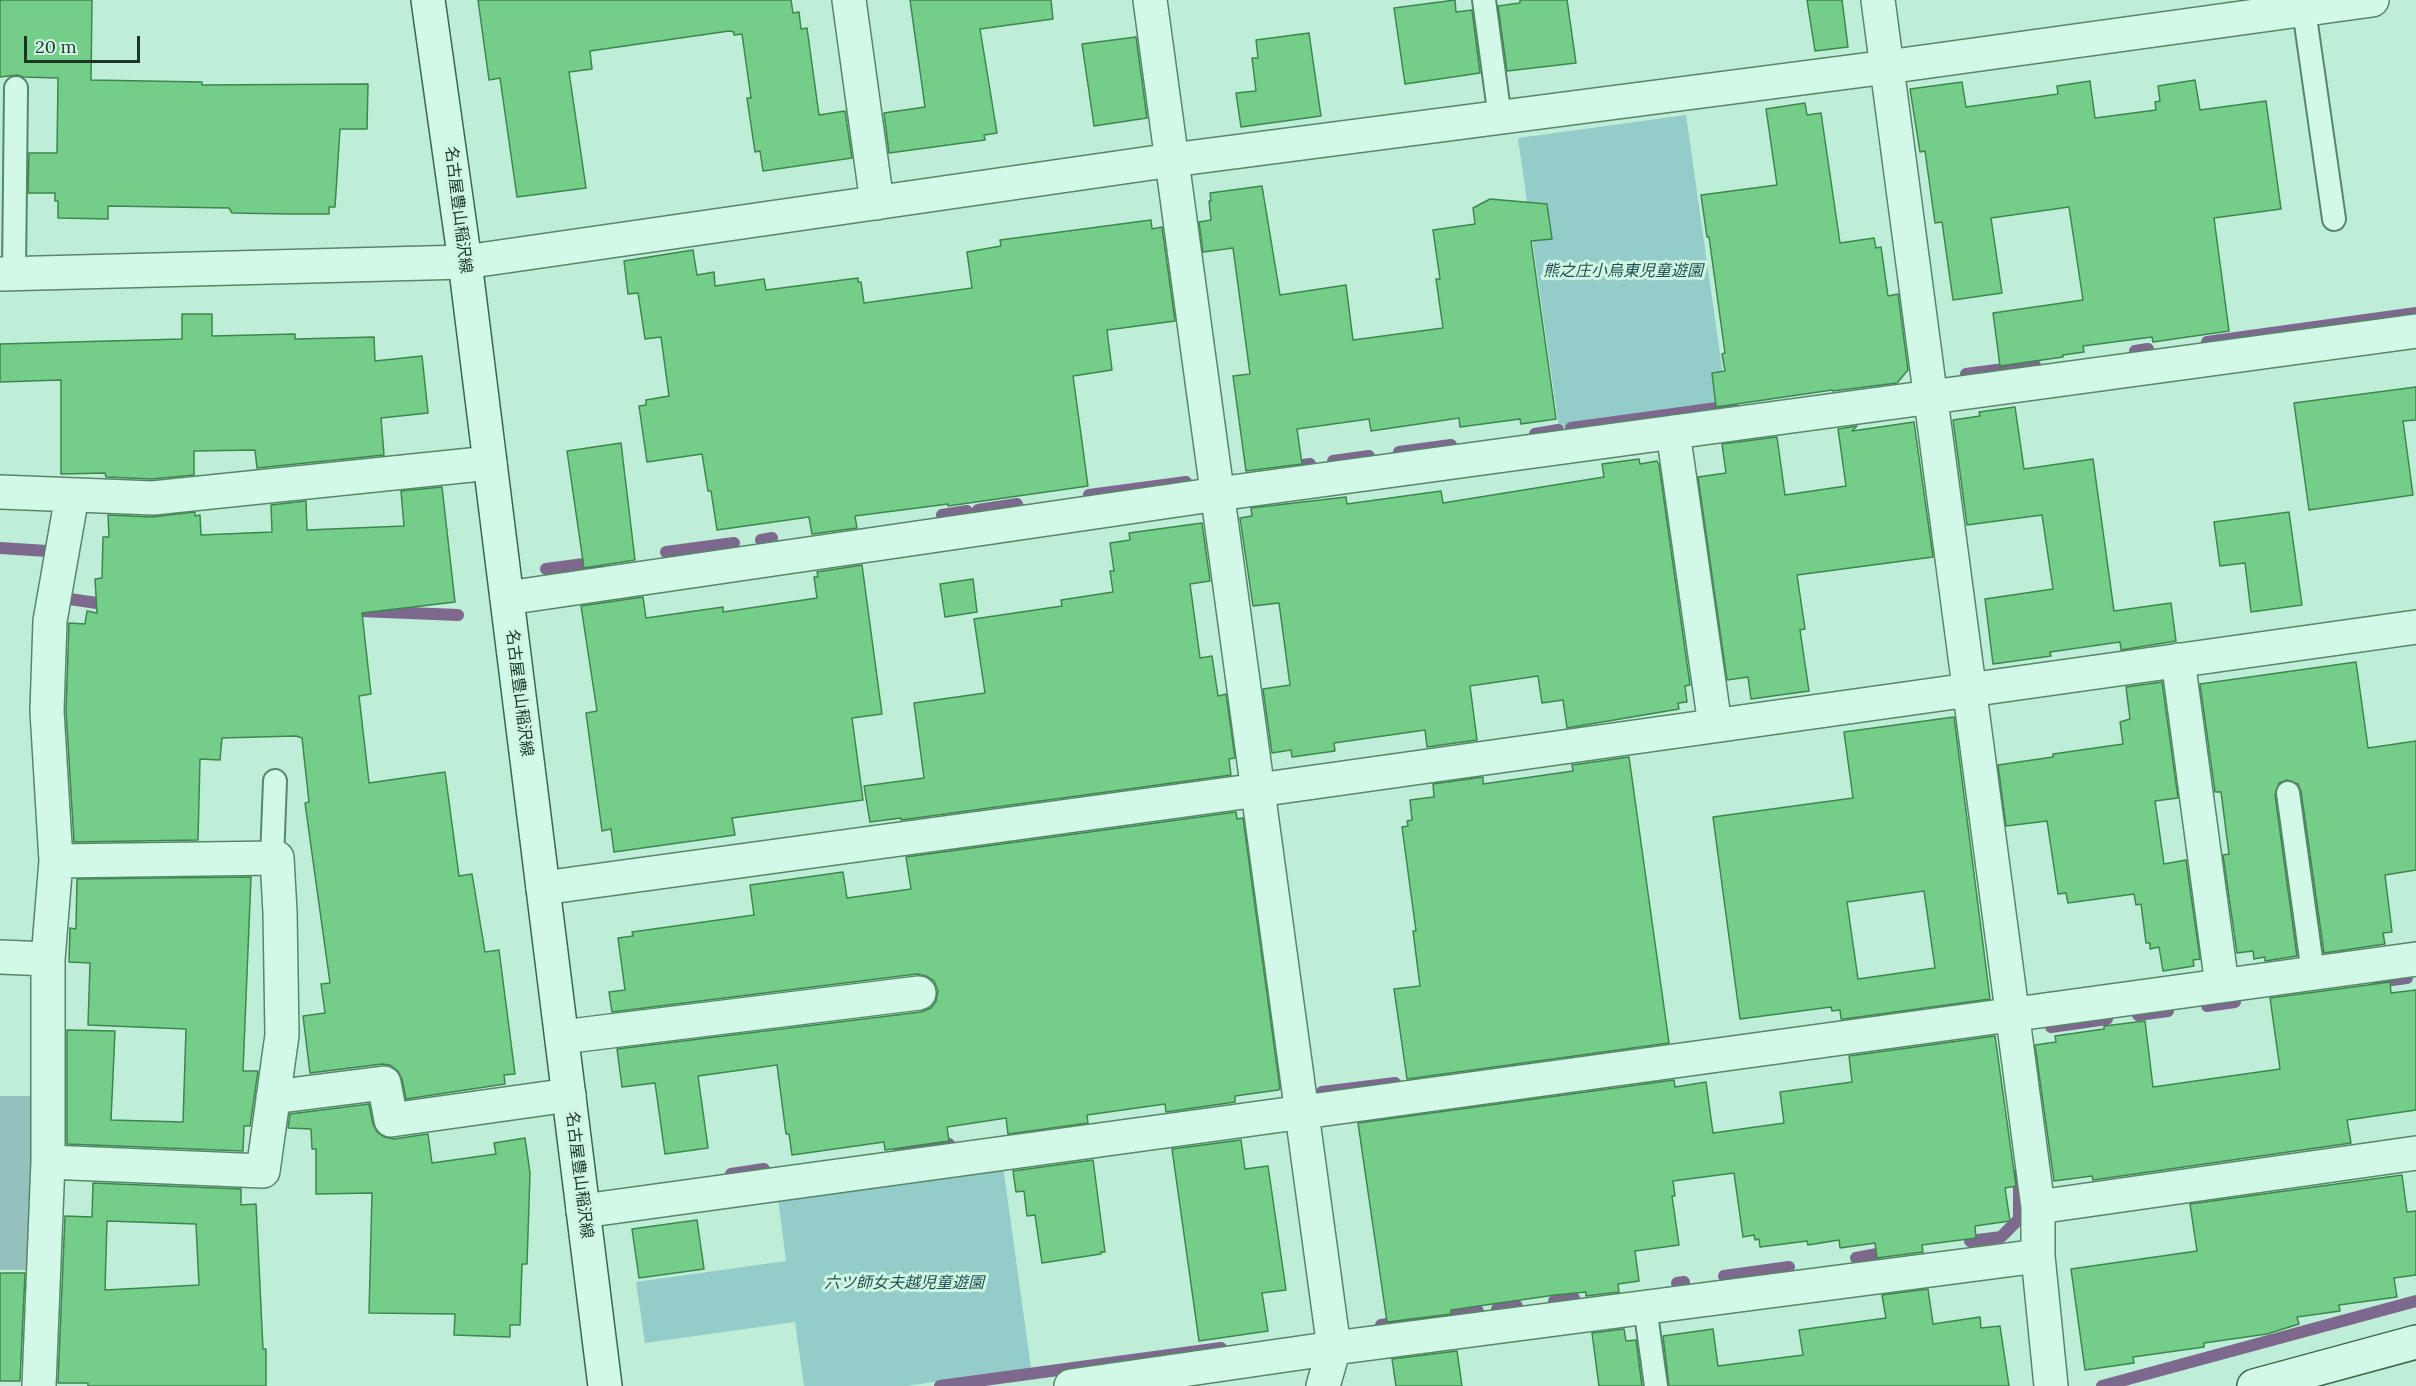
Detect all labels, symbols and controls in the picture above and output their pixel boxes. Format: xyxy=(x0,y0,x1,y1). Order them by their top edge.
scale bar xyxy=(27,24,142,62)
text: 20 m xyxy=(35,35,77,58)
street label: 名古屋豊山稲沢線 xyxy=(441,145,475,275)
park label: 熊之庄小烏東児童遊園 xyxy=(1543,261,1703,281)
street label: 名古屋豊山稲沢線 xyxy=(502,628,536,758)
street label: 名古屋豊山稲沢線 xyxy=(562,1110,596,1240)
park label: 六ツ師女夫越児童遊園 xyxy=(824,1273,984,1293)

